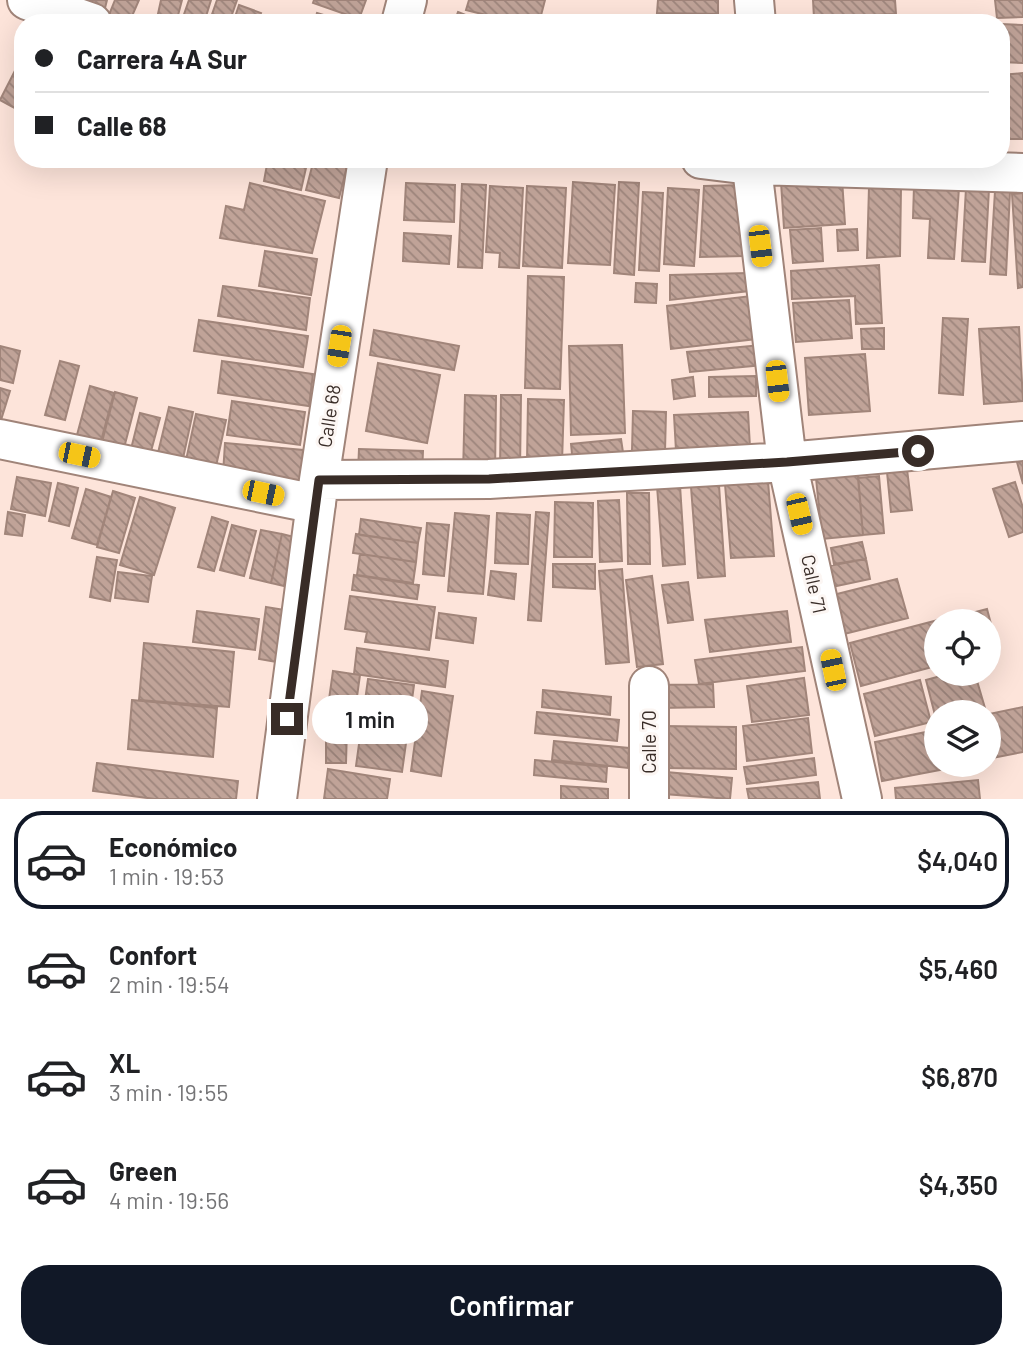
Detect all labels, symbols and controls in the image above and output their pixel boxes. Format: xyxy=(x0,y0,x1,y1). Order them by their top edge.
text: Carrera 4A Sur xyxy=(77,43,247,74)
text: Calle 68 xyxy=(77,110,167,141)
car xyxy=(748,224,773,268)
car xyxy=(326,324,353,368)
car xyxy=(765,359,790,403)
street label: Calle 68 xyxy=(312,383,345,449)
route start xyxy=(902,435,934,467)
car xyxy=(57,440,102,470)
car xyxy=(241,478,286,508)
car xyxy=(785,491,814,537)
street label: Calle 71 xyxy=(797,552,832,615)
map controls xyxy=(924,609,1001,777)
button: locate xyxy=(924,609,1001,686)
car xyxy=(819,647,848,693)
callout: 1 min xyxy=(312,694,427,744)
button: layers xyxy=(924,700,1001,777)
route end xyxy=(271,703,303,735)
text: 1 min xyxy=(345,705,395,733)
street label: Calle 70 xyxy=(637,710,660,774)
icon: car xyxy=(25,829,88,892)
text: Económico xyxy=(109,831,238,862)
text: $4,040 xyxy=(917,845,998,876)
text: 1 min · 19:53 xyxy=(109,862,224,890)
icon: car xyxy=(25,937,88,1000)
text: Confort xyxy=(109,939,197,970)
text: $5,460 xyxy=(919,953,998,984)
text: 2 min · 19:54 xyxy=(109,970,230,998)
icon: car xyxy=(25,1045,88,1108)
text: XL xyxy=(109,1047,140,1078)
text: $6,870 xyxy=(921,1061,998,1092)
text: 3 min · 19:55 xyxy=(109,1078,228,1106)
icon: car xyxy=(25,1153,88,1216)
text: Green xyxy=(109,1155,177,1186)
text: $4,350 xyxy=(919,1169,998,1200)
text: 4 min · 19:56 xyxy=(109,1186,229,1214)
button: Confirmar xyxy=(21,1265,1002,1345)

